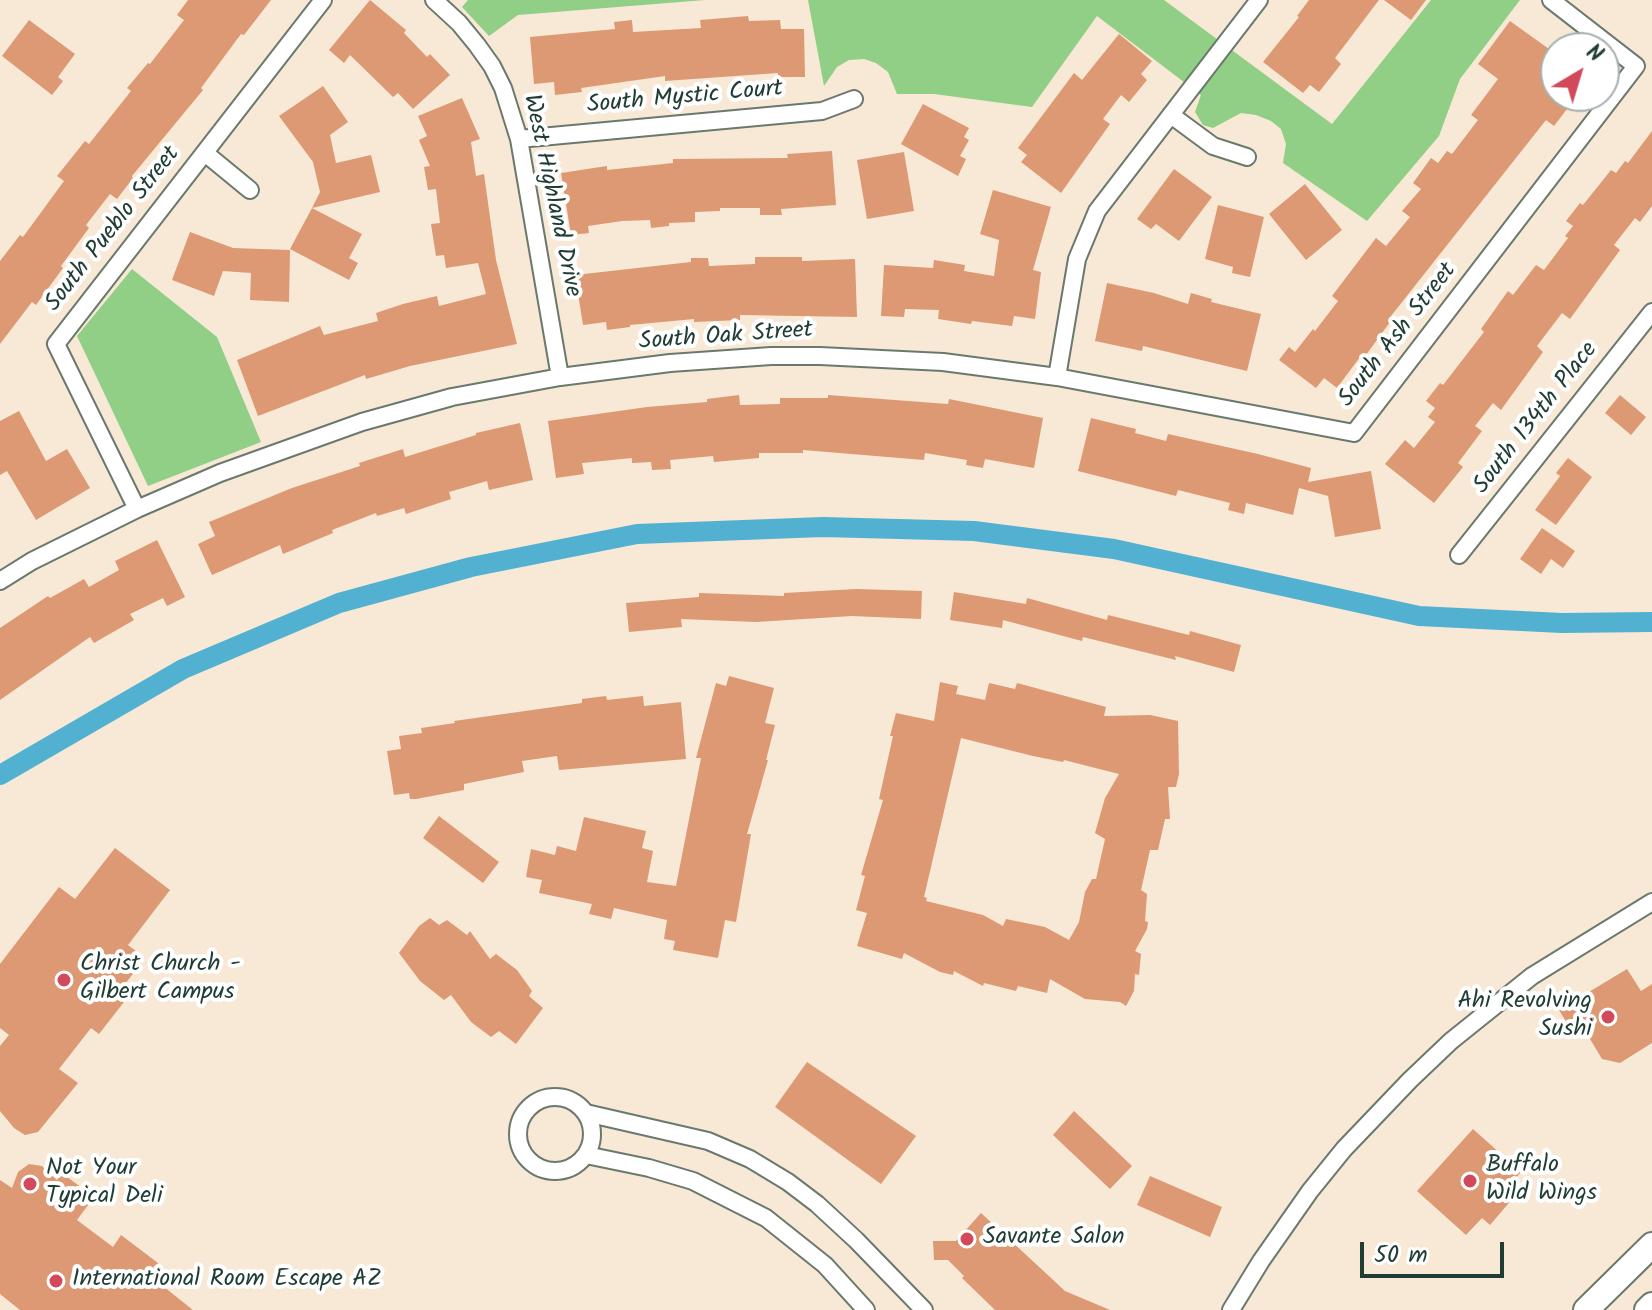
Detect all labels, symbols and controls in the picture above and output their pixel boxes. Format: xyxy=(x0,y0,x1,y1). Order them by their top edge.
north arrow xyxy=(1540,32,1620,112)
text: N xyxy=(1578,36,1610,72)
street label: South Mystic Court xyxy=(586,76,784,122)
street label: West Highland Drive xyxy=(514,92,586,300)
street label: South Pueblo Street xyxy=(40,141,188,319)
street label: South Ash Street xyxy=(1334,258,1464,414)
street label: South Oak Street xyxy=(638,318,814,358)
street label: South 134th Place xyxy=(1469,337,1605,501)
place label: Christ Church - Gilbert Campus xyxy=(80,952,241,1008)
marker: Christ Church - Gilbert Campus xyxy=(55,971,73,989)
place label: Ahi Revolving Sushi xyxy=(1457,989,1592,1045)
marker: Ahi Revolving Sushi xyxy=(1599,1008,1617,1026)
place label: Buffalo Wild Wings xyxy=(1486,1153,1597,1209)
place label: Not Your Typical Deli xyxy=(46,1156,163,1212)
marker: Buffalo Wild Wings xyxy=(1461,1172,1479,1190)
marker: Not Your Typical Deli xyxy=(21,1175,39,1193)
place label: Savante Salon xyxy=(983,1225,1124,1253)
scale bar xyxy=(1364,1226,1508,1276)
marker: Savante Salon xyxy=(958,1230,976,1248)
text: 50 m xyxy=(1374,1236,1428,1275)
place label: International Room Escape AZ xyxy=(72,1267,382,1295)
marker: International Room Escape AZ xyxy=(47,1272,65,1290)

